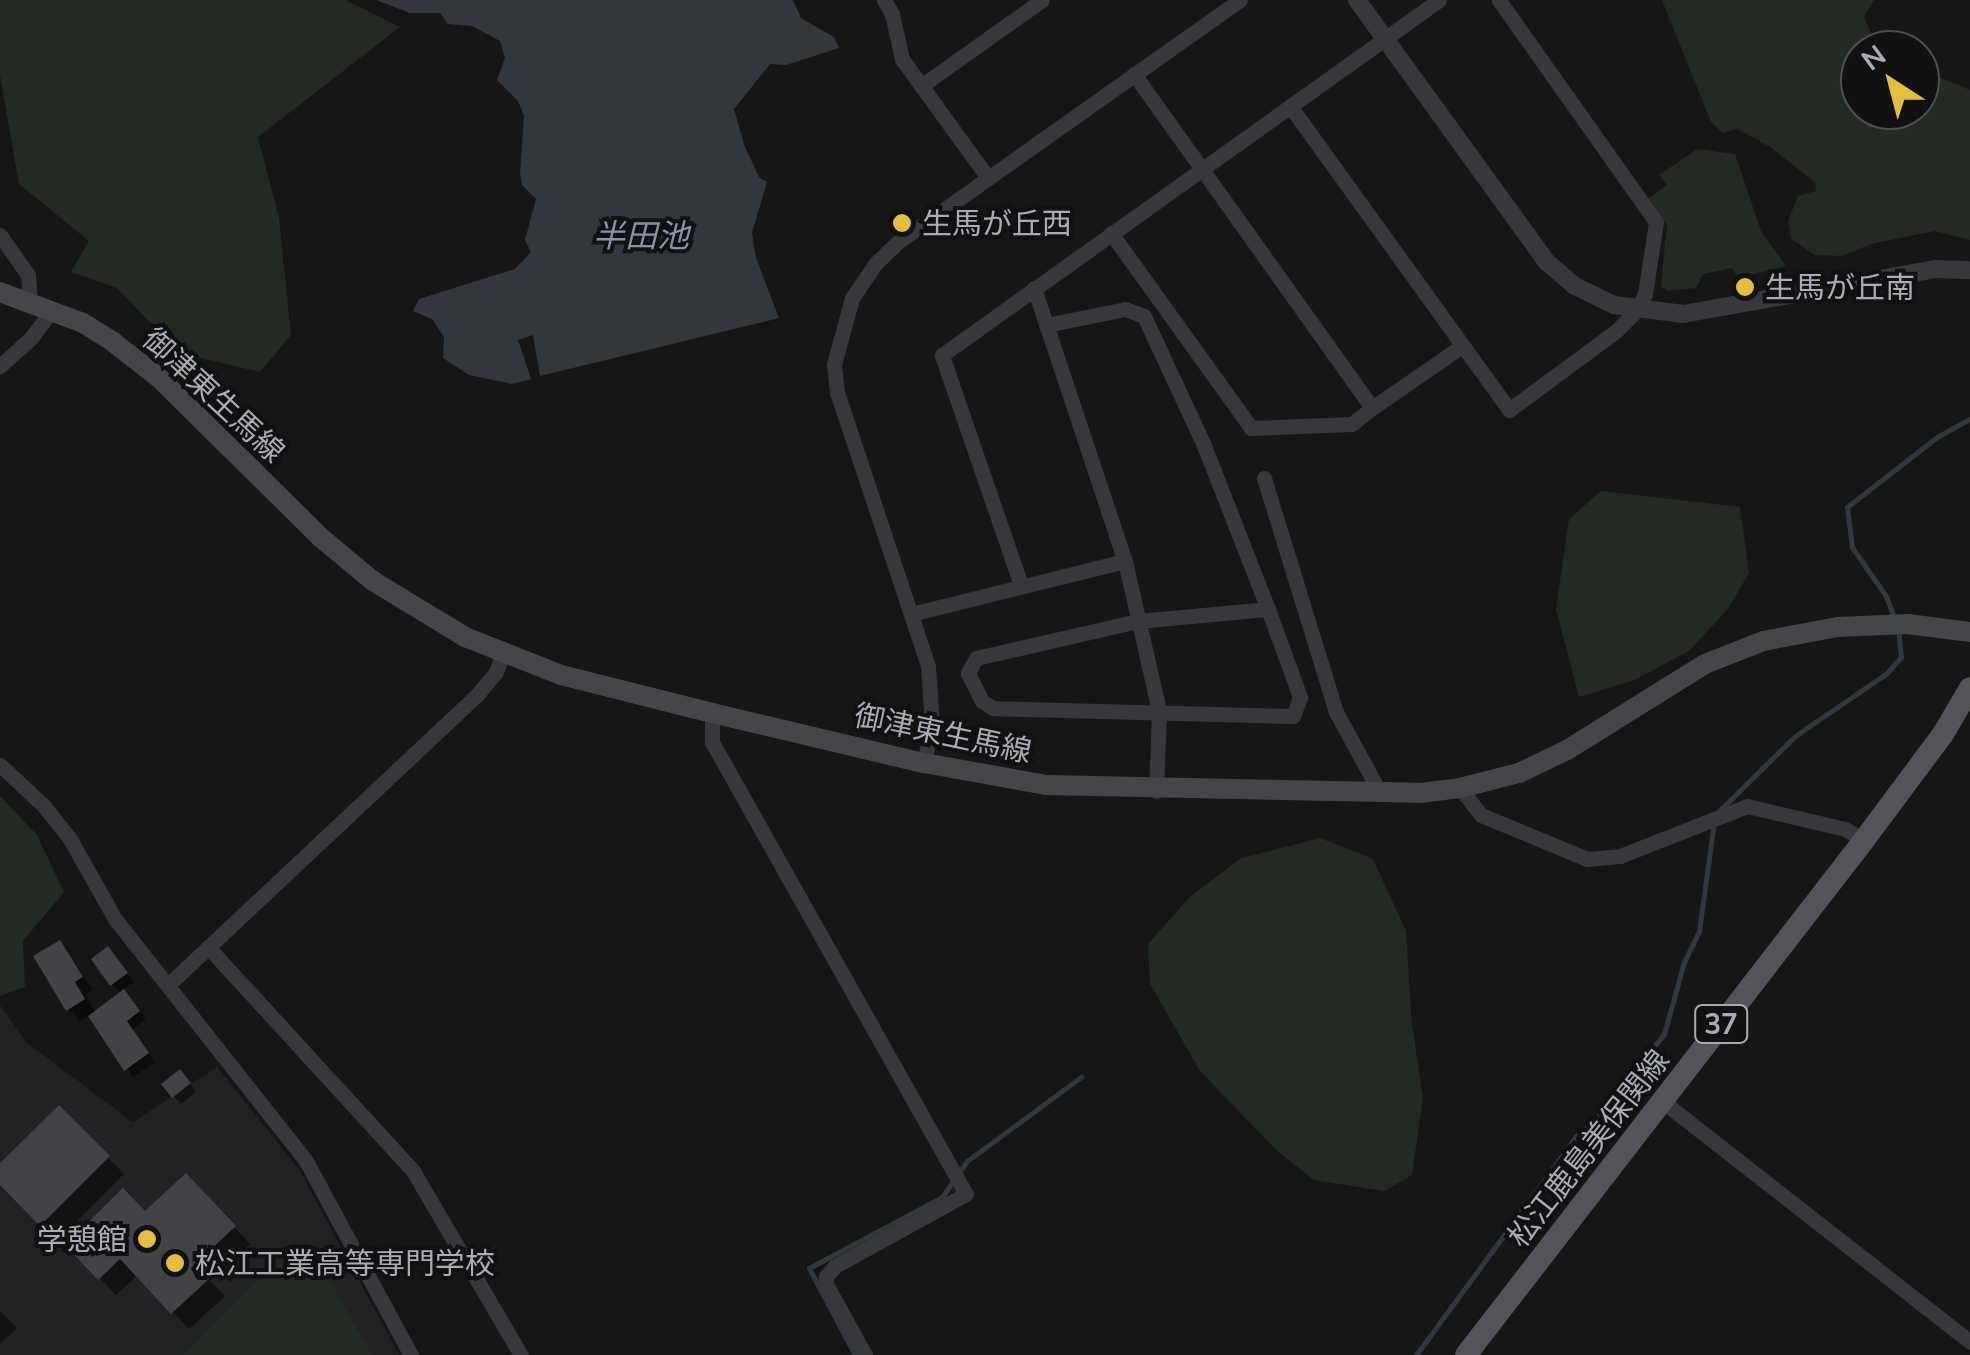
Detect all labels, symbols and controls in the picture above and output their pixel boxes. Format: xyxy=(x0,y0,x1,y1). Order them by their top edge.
north arrow xyxy=(1840,30,1940,130)
text: N xyxy=(1854,37,1892,77)
place label: 生馬が丘西 xyxy=(922,205,1072,241)
marker: 生馬が丘西 xyxy=(891,212,913,234)
water label: 半田池 xyxy=(593,216,689,254)
place label: 生馬が丘南 xyxy=(1765,269,1915,305)
marker: 生馬が丘南 xyxy=(1734,276,1756,298)
street label: 御津東生馬線 xyxy=(136,320,292,470)
street label: 御津東生馬線 xyxy=(851,697,1035,769)
road number: 37 xyxy=(1694,1001,1748,1047)
street label: 松江鹿島美保関線 xyxy=(1500,1042,1676,1254)
place label: 学憩館 xyxy=(37,1221,127,1257)
marker: 学憩館 xyxy=(136,1228,158,1250)
place label: 松江工業高等専門学校 xyxy=(195,1245,495,1281)
marker: 松江工業高等専門学校 xyxy=(164,1252,186,1274)

